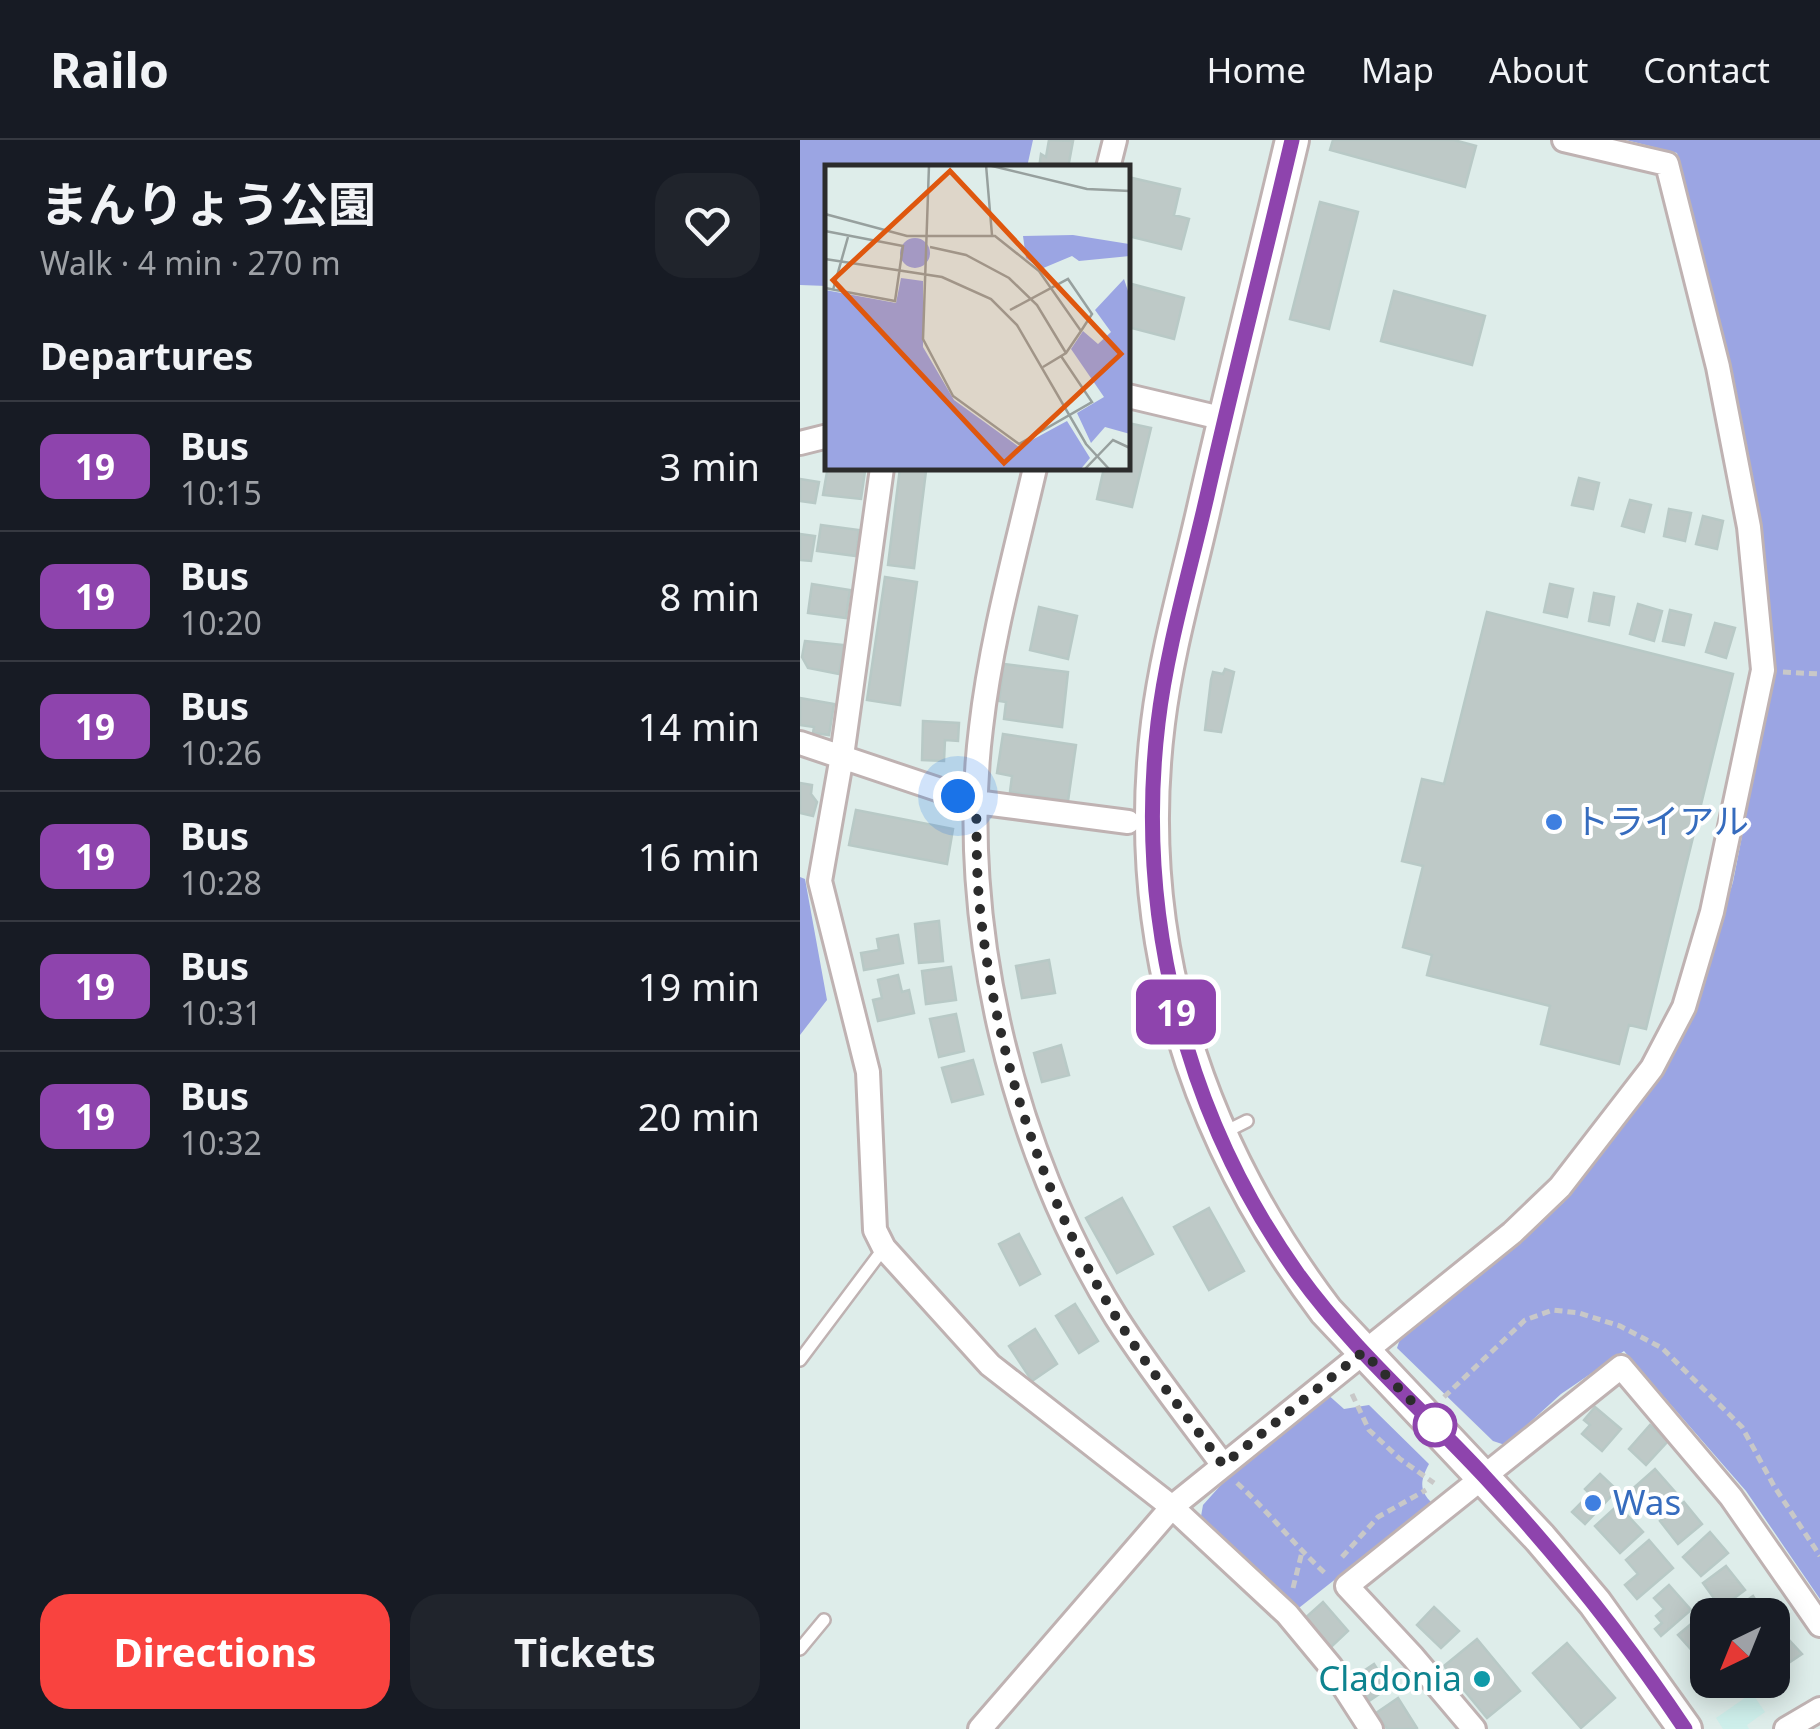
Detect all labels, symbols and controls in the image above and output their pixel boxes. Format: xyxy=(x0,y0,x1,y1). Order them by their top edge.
text: Railo xyxy=(50,37,169,102)
text: Home xyxy=(1207,46,1306,93)
text: Map xyxy=(1361,46,1434,93)
text: About xyxy=(1489,46,1588,93)
text: Contact xyxy=(1643,46,1770,93)
inset map xyxy=(825,165,1130,470)
text: まんりょう公園 xyxy=(40,171,376,236)
button: heart xyxy=(655,173,760,278)
text: Walk · 4 min · 270 m xyxy=(40,241,341,284)
text: Departures xyxy=(40,329,253,381)
text: Bus xyxy=(180,419,249,471)
text: 3 min xyxy=(660,440,760,492)
text: 19 xyxy=(75,443,115,490)
text: 10:15 xyxy=(180,471,262,514)
text: Bus xyxy=(180,549,249,601)
text: 8 min xyxy=(660,570,760,622)
text: 19 xyxy=(75,573,115,620)
text: 10:20 xyxy=(180,601,262,644)
text: Bus xyxy=(180,679,249,731)
text: 14 min xyxy=(638,700,760,752)
text: 19 xyxy=(75,703,115,750)
text: 10:26 xyxy=(180,731,262,774)
your location xyxy=(933,771,983,821)
place label: トライアル xyxy=(1574,797,1749,844)
text: Bus xyxy=(180,809,249,861)
marker: トライアル xyxy=(1543,811,1565,833)
text: 16 min xyxy=(638,830,760,882)
text: 19 xyxy=(75,833,115,880)
text: 10:28 xyxy=(180,861,262,904)
text: Bus xyxy=(180,939,249,991)
text: 19 min xyxy=(638,960,760,1012)
text: 19 xyxy=(75,963,115,1010)
line badge: 19 xyxy=(1131,980,1221,1044)
text: 19 xyxy=(1156,989,1196,1036)
text: 10:31 xyxy=(180,991,262,1034)
text: Bus xyxy=(180,1069,249,1121)
text: 20 min xyxy=(638,1090,760,1142)
text: 19 xyxy=(75,1093,115,1140)
text: 10:32 xyxy=(180,1121,262,1164)
unlabelled marker xyxy=(1414,1404,1456,1446)
place label: Was xyxy=(1613,1478,1681,1525)
marker: Was xyxy=(1582,1492,1604,1514)
button: Directions xyxy=(40,1594,390,1709)
button: Tickets xyxy=(410,1594,760,1709)
north arrow xyxy=(1690,1598,1790,1698)
map controls xyxy=(1690,1598,1790,1698)
place label: Cladonia xyxy=(1318,1654,1462,1701)
marker: Cladonia xyxy=(1471,1668,1493,1690)

